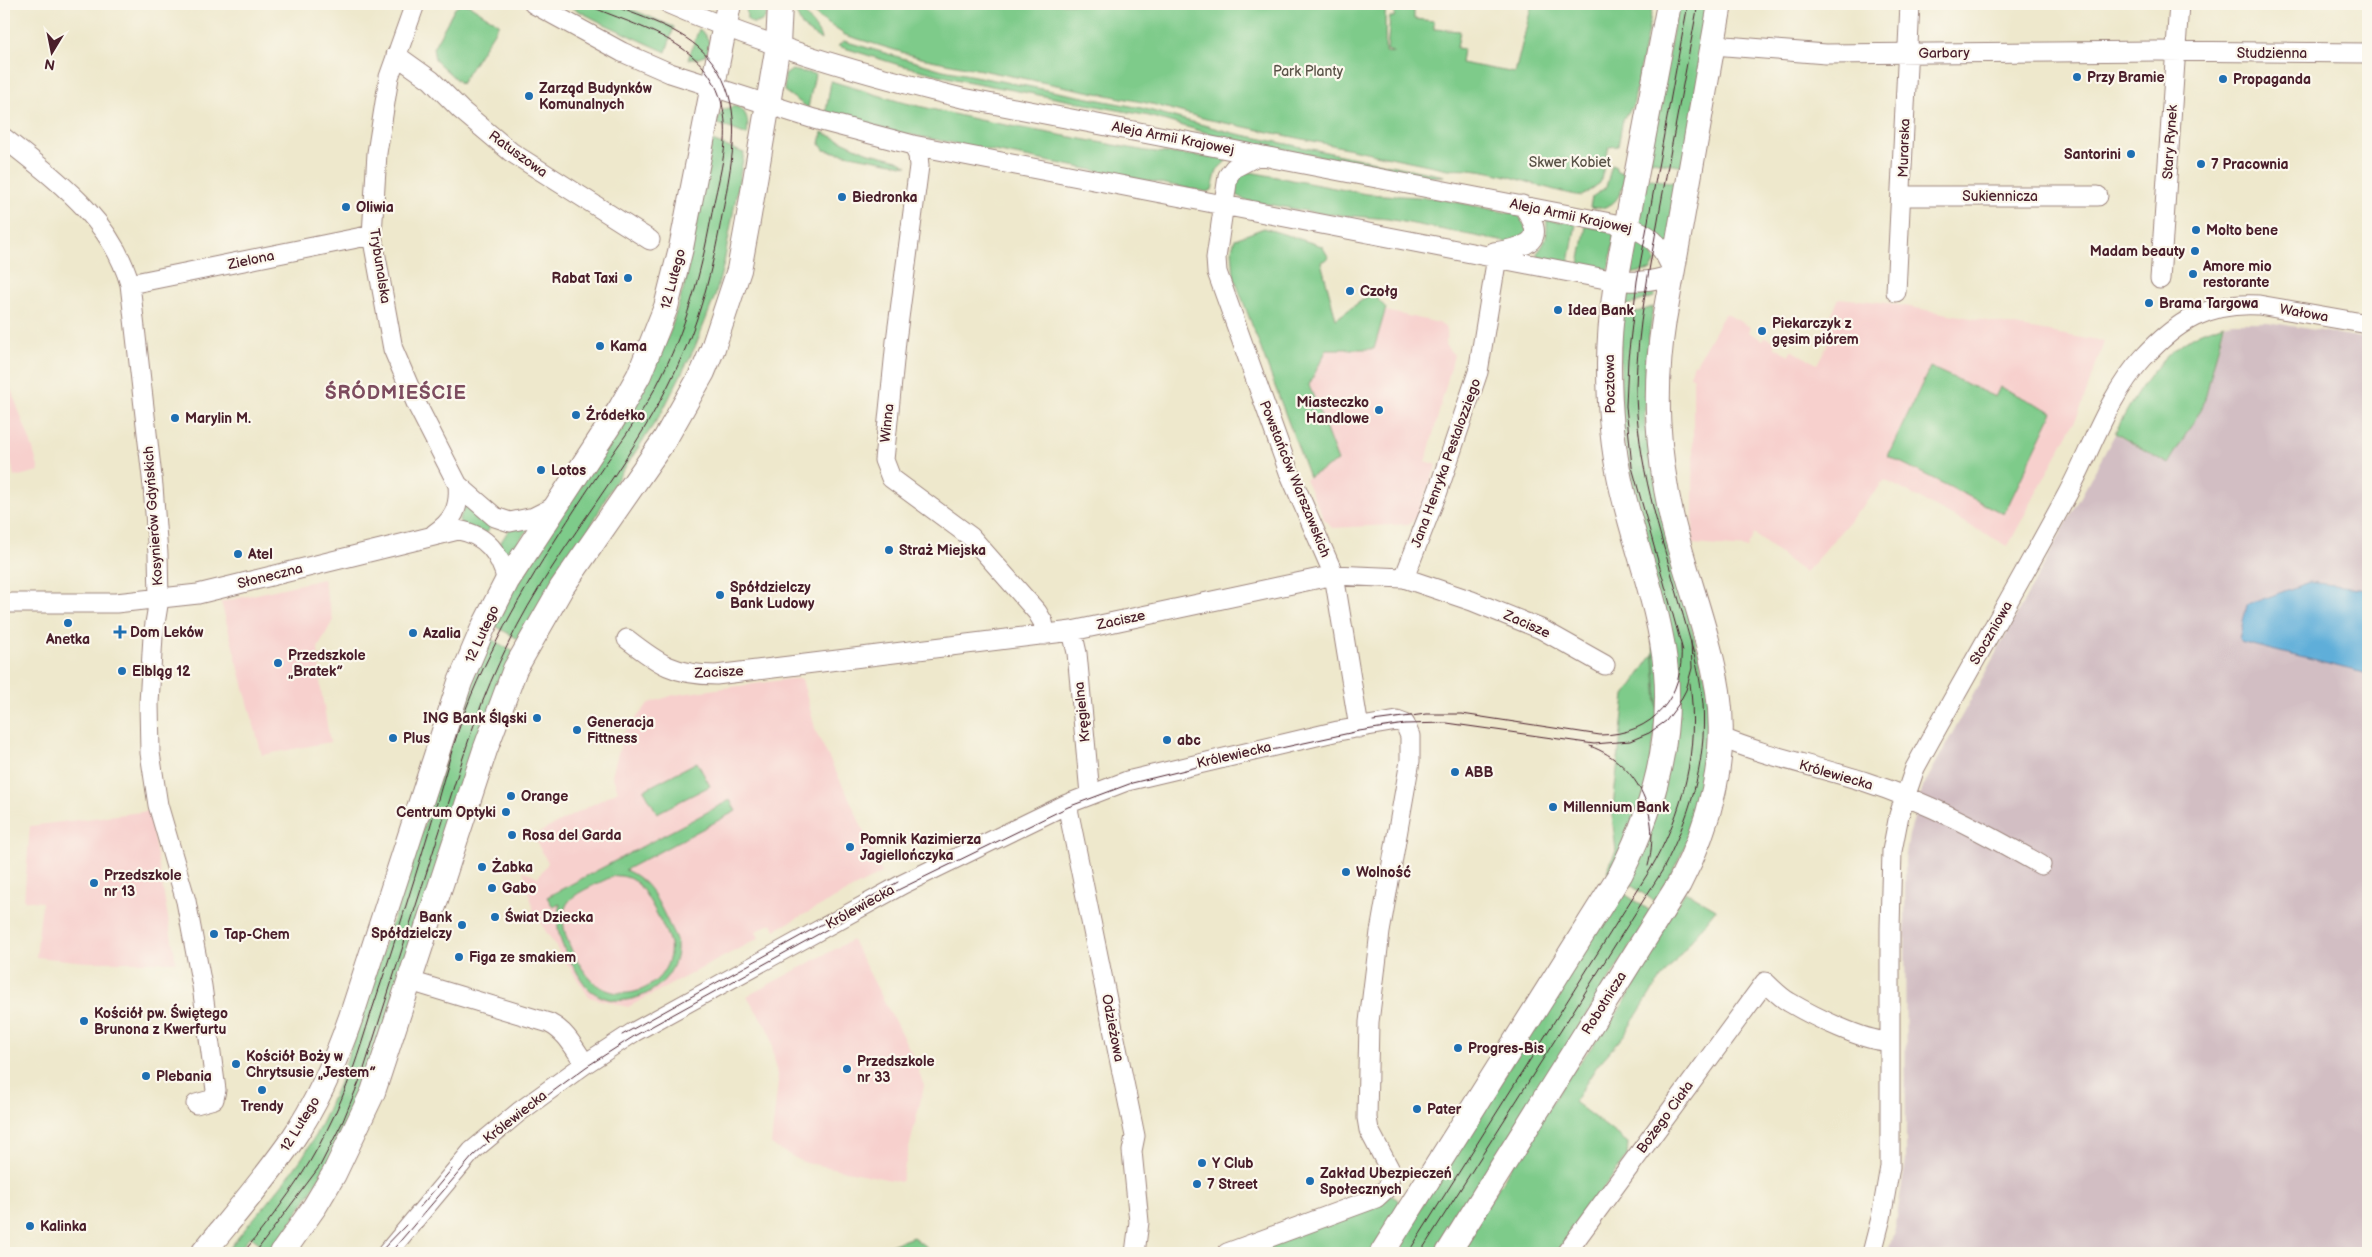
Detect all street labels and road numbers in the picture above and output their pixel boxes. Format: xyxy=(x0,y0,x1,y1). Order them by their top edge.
street label: Garbary xyxy=(1918,44,1970,62)
street label: Studzienna xyxy=(2237,45,2307,62)
street label: Stary Rynek xyxy=(2159,104,2181,180)
street label: Aleja Armii Krajowej xyxy=(1110,118,1236,158)
street label: Murarska xyxy=(1894,118,1914,178)
street label: Ratuszowa xyxy=(485,127,551,181)
street label: Sukiennicza xyxy=(1962,188,2038,205)
street label: Aleja Armii Krajowej xyxy=(1508,195,1634,237)
street label: Trybunalska xyxy=(366,227,394,305)
street label: Zielona xyxy=(225,247,276,273)
street label: 12 Lutego xyxy=(657,247,689,311)
street label: Wałowa xyxy=(2278,300,2330,326)
street label: Pocztowa xyxy=(1601,354,1619,414)
street label: Jana Henryka Pestalozziego xyxy=(1407,376,1485,550)
street label: Powstańców Warszawskich xyxy=(1256,398,1334,560)
street label: Winna xyxy=(877,403,898,443)
street label: Kosynierów Gdyńskich xyxy=(140,445,166,587)
street label: Słoneczna xyxy=(235,560,305,592)
street label: Stoczniowa xyxy=(1966,598,2016,668)
street label: 12 Lutego xyxy=(461,602,503,665)
street label: Zacisze xyxy=(1500,606,1553,642)
street label: Zacisze xyxy=(1094,607,1147,634)
street label: Zacisze xyxy=(693,662,744,682)
street label: Kręgielna xyxy=(1070,681,1094,743)
street label: Królewiecka xyxy=(1195,738,1273,772)
street label: Królewiecka xyxy=(1797,756,1875,794)
street label: Królewiecka xyxy=(823,881,897,933)
street label: Robotnicza xyxy=(1578,968,1630,1038)
street label: Odzieżowa xyxy=(1098,993,1128,1063)
street label: Bożego Ciała xyxy=(1633,1077,1697,1157)
street label: Królewiecka xyxy=(480,1087,550,1147)
street label: 12 Lutego xyxy=(276,1093,324,1155)

